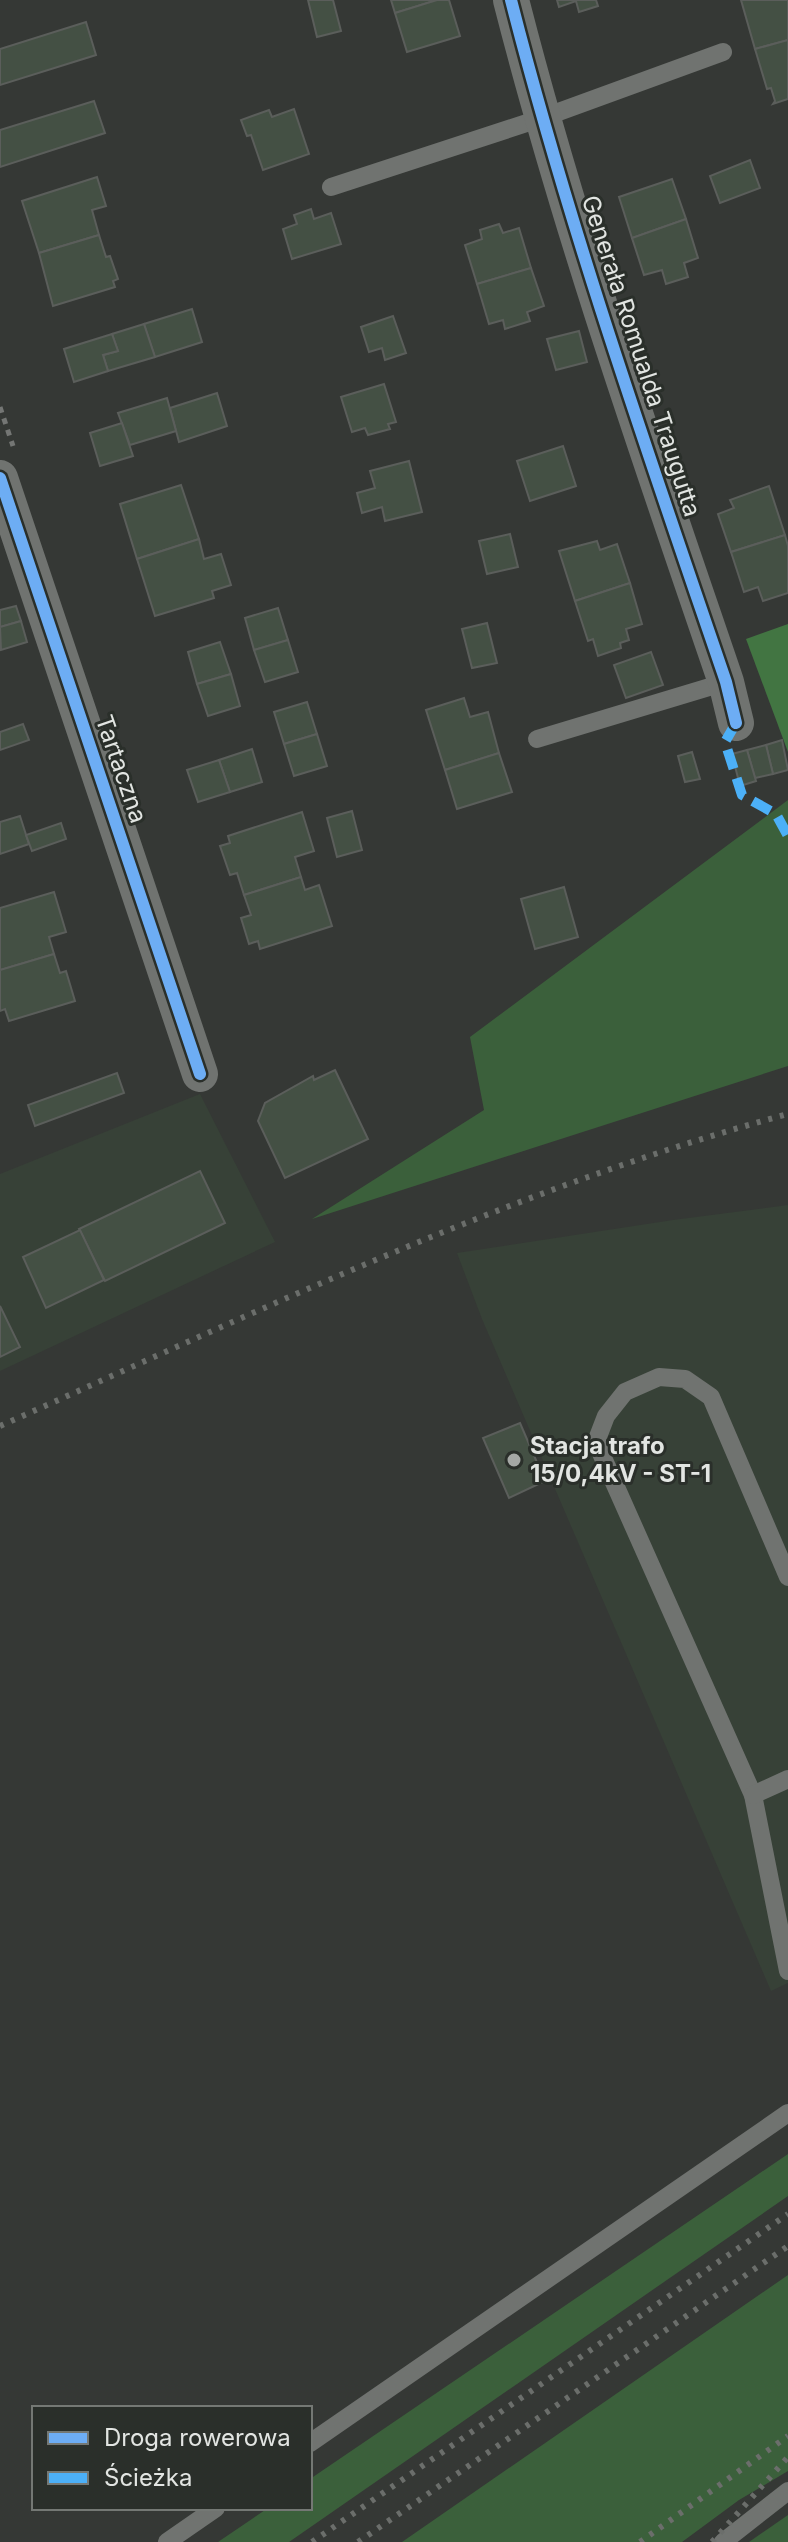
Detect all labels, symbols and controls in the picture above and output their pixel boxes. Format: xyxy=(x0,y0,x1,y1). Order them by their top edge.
street label: Generała Romualda Traugutta xyxy=(576,192,707,520)
street label: Tartaczna xyxy=(89,711,153,827)
place label: Stacja trafo 15/0,4kV - ST-1 xyxy=(530,1431,711,1488)
marker: Stacja trafo 15/0,4kV - ST-1 xyxy=(505,1451,523,1469)
legend xyxy=(32,2406,312,2510)
text: Droga rowerowa xyxy=(104,2423,291,2452)
text: Ścieżka xyxy=(104,2463,192,2492)

